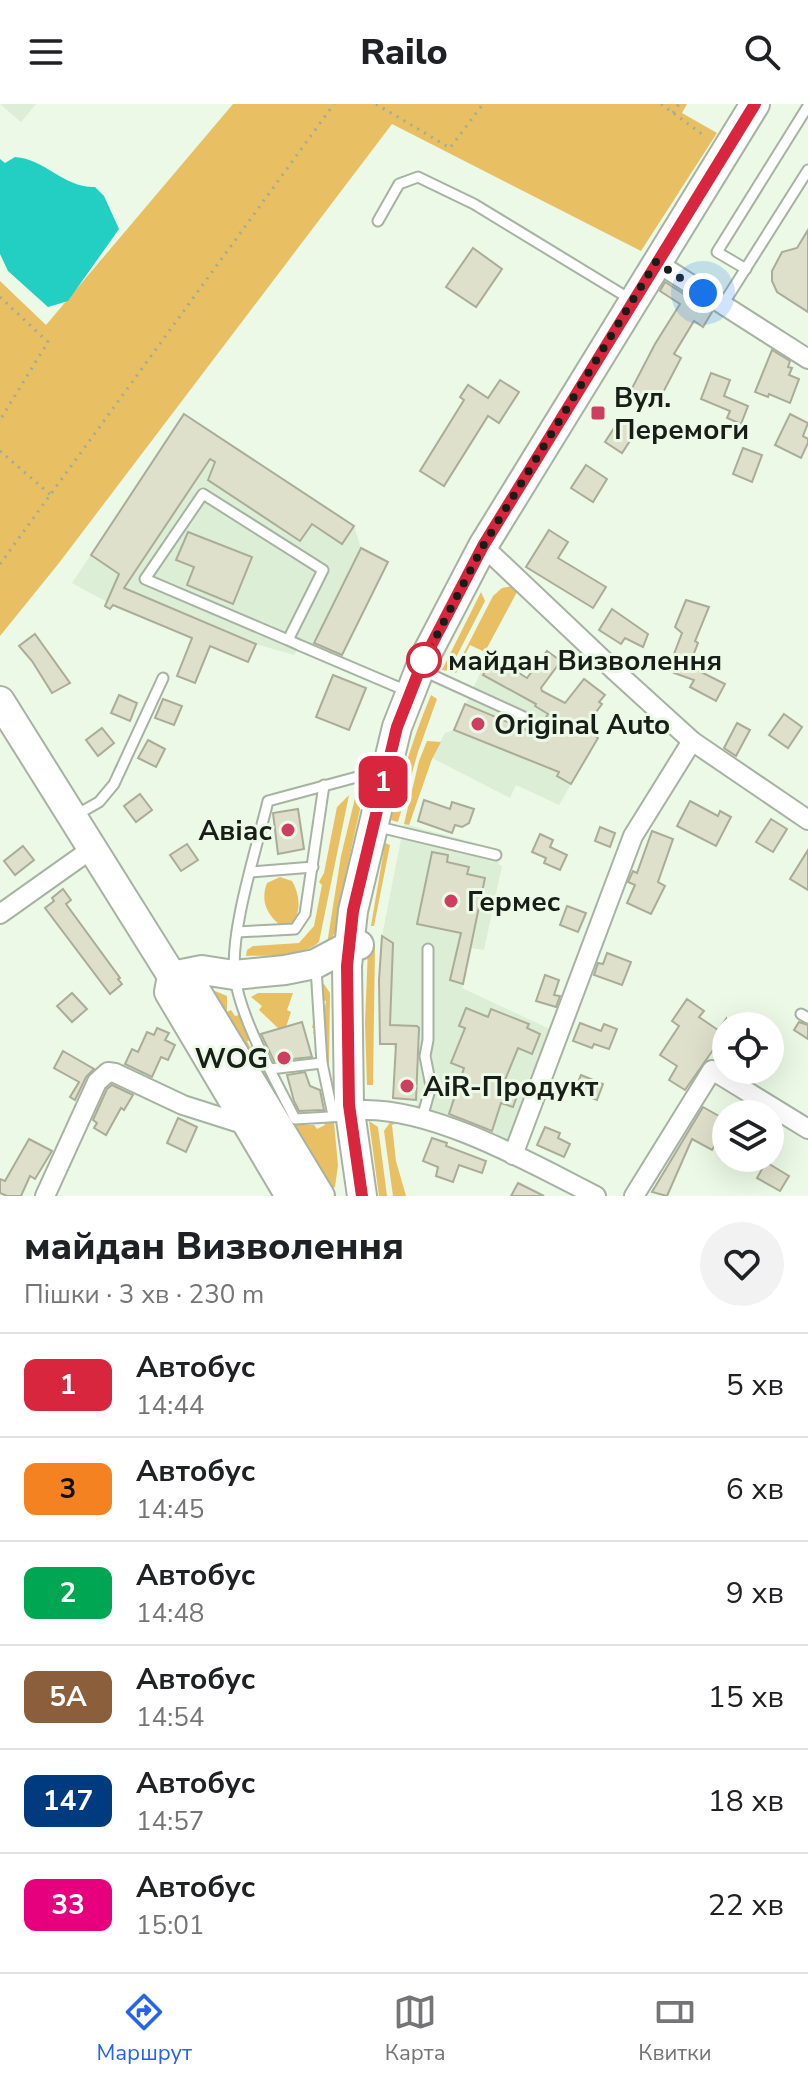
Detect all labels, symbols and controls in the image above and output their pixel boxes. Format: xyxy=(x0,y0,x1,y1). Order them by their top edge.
text: Railo xyxy=(360,28,448,77)
icon: menu xyxy=(24,30,68,74)
icon: search xyxy=(740,30,784,74)
your location xyxy=(683,273,723,313)
place label: Вул. Перемоги xyxy=(614,379,749,449)
marker: Вул. Перемоги xyxy=(589,404,607,422)
place label: майдан Визволення xyxy=(448,642,722,680)
marker: майдан Визволення xyxy=(407,643,441,677)
place label: Original Auto xyxy=(494,706,670,744)
marker: Original Auto xyxy=(469,715,487,733)
line badge: 1 xyxy=(357,756,409,808)
text: 1 xyxy=(375,763,391,801)
place label: Авіас xyxy=(198,812,272,850)
marker: Авіас xyxy=(279,821,297,839)
place label: Гермес xyxy=(467,883,561,921)
marker: Гермес xyxy=(442,892,460,910)
map controls xyxy=(712,1012,784,1172)
button: locate xyxy=(712,1012,784,1084)
place label: WOG xyxy=(195,1040,268,1078)
marker: WOG xyxy=(275,1049,293,1067)
place label: AiR-Продукт xyxy=(423,1068,599,1106)
marker: AiR-Продукт xyxy=(398,1077,416,1095)
button: layers xyxy=(712,1100,784,1172)
text: майдан Визволення xyxy=(24,1221,404,1272)
button: heart xyxy=(700,1222,784,1306)
text: Пішки · 3 хв · 230 m xyxy=(24,1277,264,1312)
text: Автобус xyxy=(136,1347,255,1388)
text: 5 хв xyxy=(726,1365,784,1406)
text: 1 xyxy=(60,1366,76,1404)
text: 14:44 xyxy=(136,1388,204,1423)
text: Автобус xyxy=(136,1451,255,1492)
text: 6 хв xyxy=(726,1469,784,1510)
text: 3 xyxy=(60,1470,76,1508)
text: 14:45 xyxy=(136,1492,204,1527)
text: Автобус xyxy=(136,1555,255,1596)
text: 9 хв xyxy=(726,1573,784,1614)
text: 2 xyxy=(60,1574,76,1612)
text: 14:48 xyxy=(136,1596,204,1631)
text: Автобус xyxy=(136,1659,255,1700)
text: 15 хв xyxy=(708,1677,784,1718)
text: 5А xyxy=(49,1678,87,1716)
text: 14:54 xyxy=(136,1700,204,1735)
text: Автобус xyxy=(136,1763,255,1804)
text: 18 хв xyxy=(708,1781,784,1822)
text: 147 xyxy=(43,1782,93,1820)
text: 14:57 xyxy=(136,1804,204,1839)
text: Автобус xyxy=(136,1867,255,1908)
text: 22 хв xyxy=(708,1885,784,1926)
text: 33 xyxy=(51,1886,85,1924)
text: 15:01 xyxy=(136,1908,204,1943)
tab: Маршрут xyxy=(96,1990,192,2068)
tab: Карта xyxy=(385,1990,446,2068)
tab: Квитки xyxy=(638,1990,712,2068)

